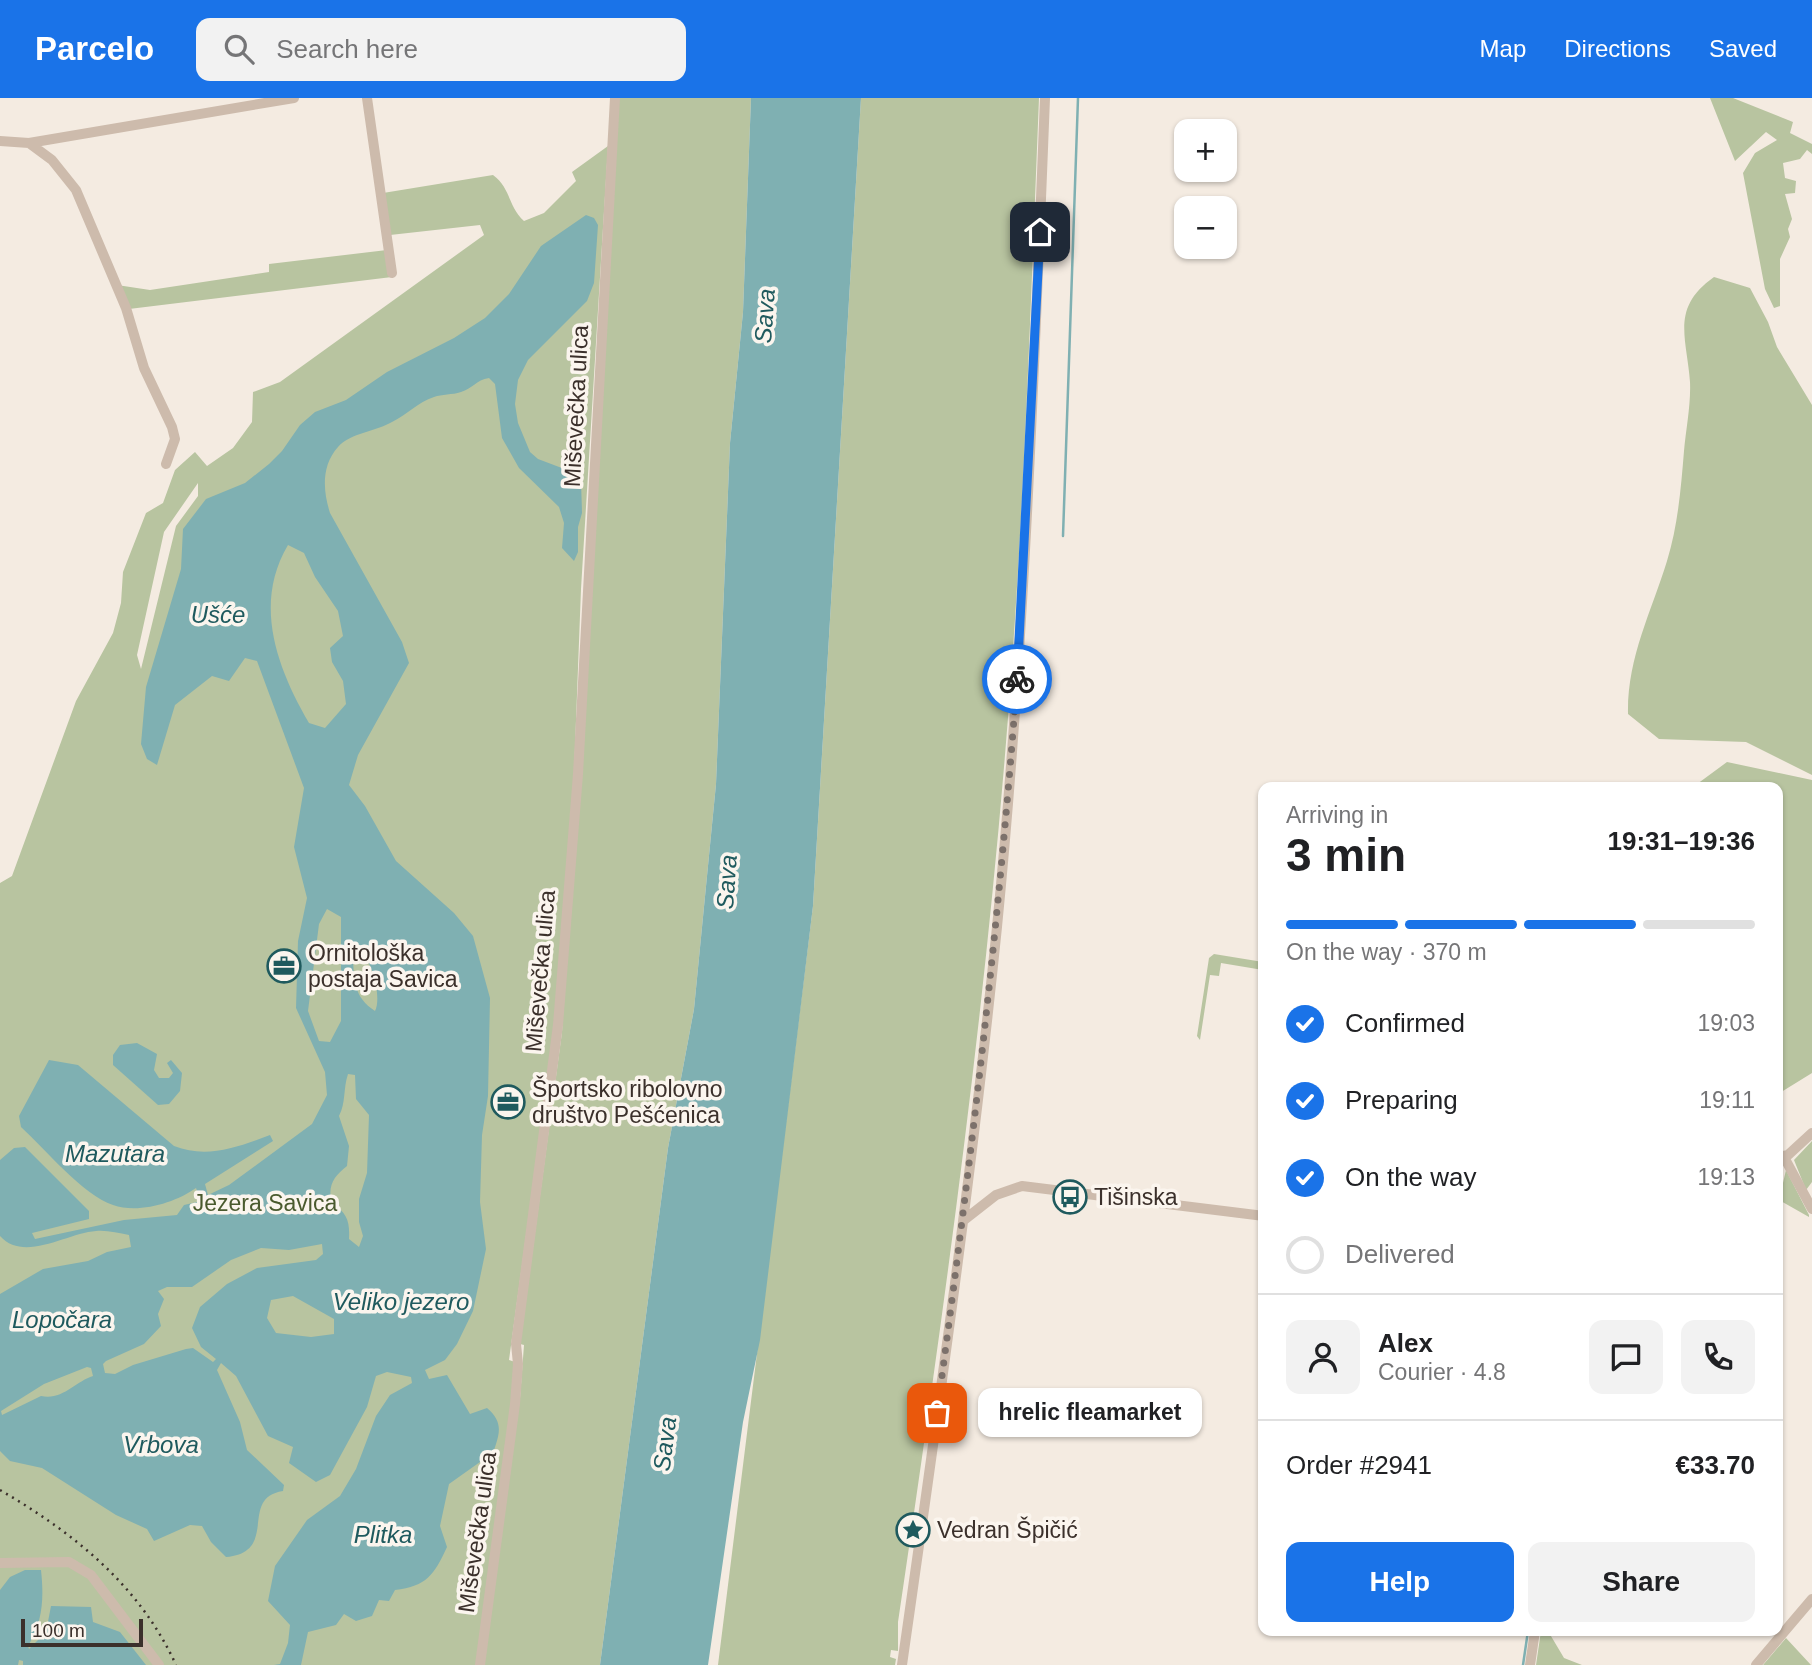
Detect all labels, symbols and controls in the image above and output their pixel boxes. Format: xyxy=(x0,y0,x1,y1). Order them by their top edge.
search box xyxy=(196,18,686,81)
text: Parcelo xyxy=(35,30,154,67)
icon: search xyxy=(220,30,258,68)
text: Search here xyxy=(276,34,418,64)
text: Map xyxy=(1480,35,1526,62)
text: Directions xyxy=(1564,35,1671,62)
text: Saved xyxy=(1709,35,1777,62)
map controls xyxy=(1174,119,1237,259)
button: + xyxy=(1174,119,1237,182)
button: − xyxy=(1174,196,1237,259)
pin xyxy=(1010,202,1070,262)
icon: home xyxy=(1021,213,1059,251)
water label: Sava xyxy=(749,288,780,344)
street label: Miševečka ulica xyxy=(559,324,593,488)
water label: Ušće xyxy=(191,601,245,628)
courier xyxy=(982,644,1052,714)
icon: bike xyxy=(998,660,1036,698)
text: Arriving in xyxy=(1286,802,1388,828)
text: 19:31–19:36 xyxy=(1608,826,1755,856)
text: 3 min xyxy=(1286,829,1406,881)
water label: Sava xyxy=(711,854,742,910)
street label: Miševečka ulica xyxy=(520,889,560,1053)
text: On the way · 370 m xyxy=(1286,939,1487,965)
place label: Ornitološka postaja Savica xyxy=(308,940,458,992)
office icon: Ornitološka postaja Savica xyxy=(265,947,303,985)
icon: check xyxy=(1286,1005,1324,1043)
text: Confirmed xyxy=(1345,1008,1465,1038)
text: 19:03 xyxy=(1697,1010,1755,1036)
place label: Športsko ribolovno društvo Pešćenica xyxy=(532,1075,723,1128)
icon: check xyxy=(1286,1082,1324,1120)
office icon: Športsko ribolovno društvo Pešćenica xyxy=(489,1083,527,1121)
text: Preparing xyxy=(1345,1085,1458,1115)
text: 19:11 xyxy=(1699,1087,1755,1113)
water label: Mazutara xyxy=(65,1140,165,1167)
icon: check xyxy=(1286,1159,1324,1197)
text: On the way xyxy=(1345,1162,1477,1192)
text: 19:13 xyxy=(1697,1164,1755,1190)
bus stop icon: Tišinska xyxy=(1051,1178,1089,1216)
place label: Tišinska xyxy=(1094,1184,1178,1210)
park label: Jezera Savica xyxy=(193,1190,337,1216)
text: Delivered xyxy=(1345,1239,1455,1269)
water label: Veliko jezero xyxy=(333,1288,469,1315)
water label: Lopočara xyxy=(12,1306,112,1333)
button: person xyxy=(1286,1320,1360,1394)
button: chat xyxy=(1589,1320,1663,1394)
button: phone xyxy=(1681,1320,1755,1394)
text: Alex xyxy=(1378,1328,1433,1358)
text: Courier · 4.8 xyxy=(1378,1359,1506,1385)
pin xyxy=(907,1383,967,1443)
callout: hrelic fleamarket xyxy=(979,1388,1203,1438)
icon: bag xyxy=(918,1394,956,1432)
text: hrelic fleamarket xyxy=(999,1399,1181,1425)
water label: Sava xyxy=(648,1415,681,1473)
water label: Vrbova xyxy=(123,1431,199,1458)
street label: Miševečka ulica xyxy=(453,1450,501,1614)
text: Order #2941 xyxy=(1286,1450,1432,1480)
text: €33.70 xyxy=(1675,1450,1755,1480)
place icon: Vedran Špičić xyxy=(894,1511,932,1549)
place label: Vedran Špičić xyxy=(937,1516,1078,1543)
water label: Plitka xyxy=(354,1521,412,1548)
button: Help xyxy=(1286,1542,1514,1622)
button: Share xyxy=(1528,1542,1755,1622)
scale bar xyxy=(21,1616,144,1648)
text: 100 m xyxy=(32,1620,85,1641)

